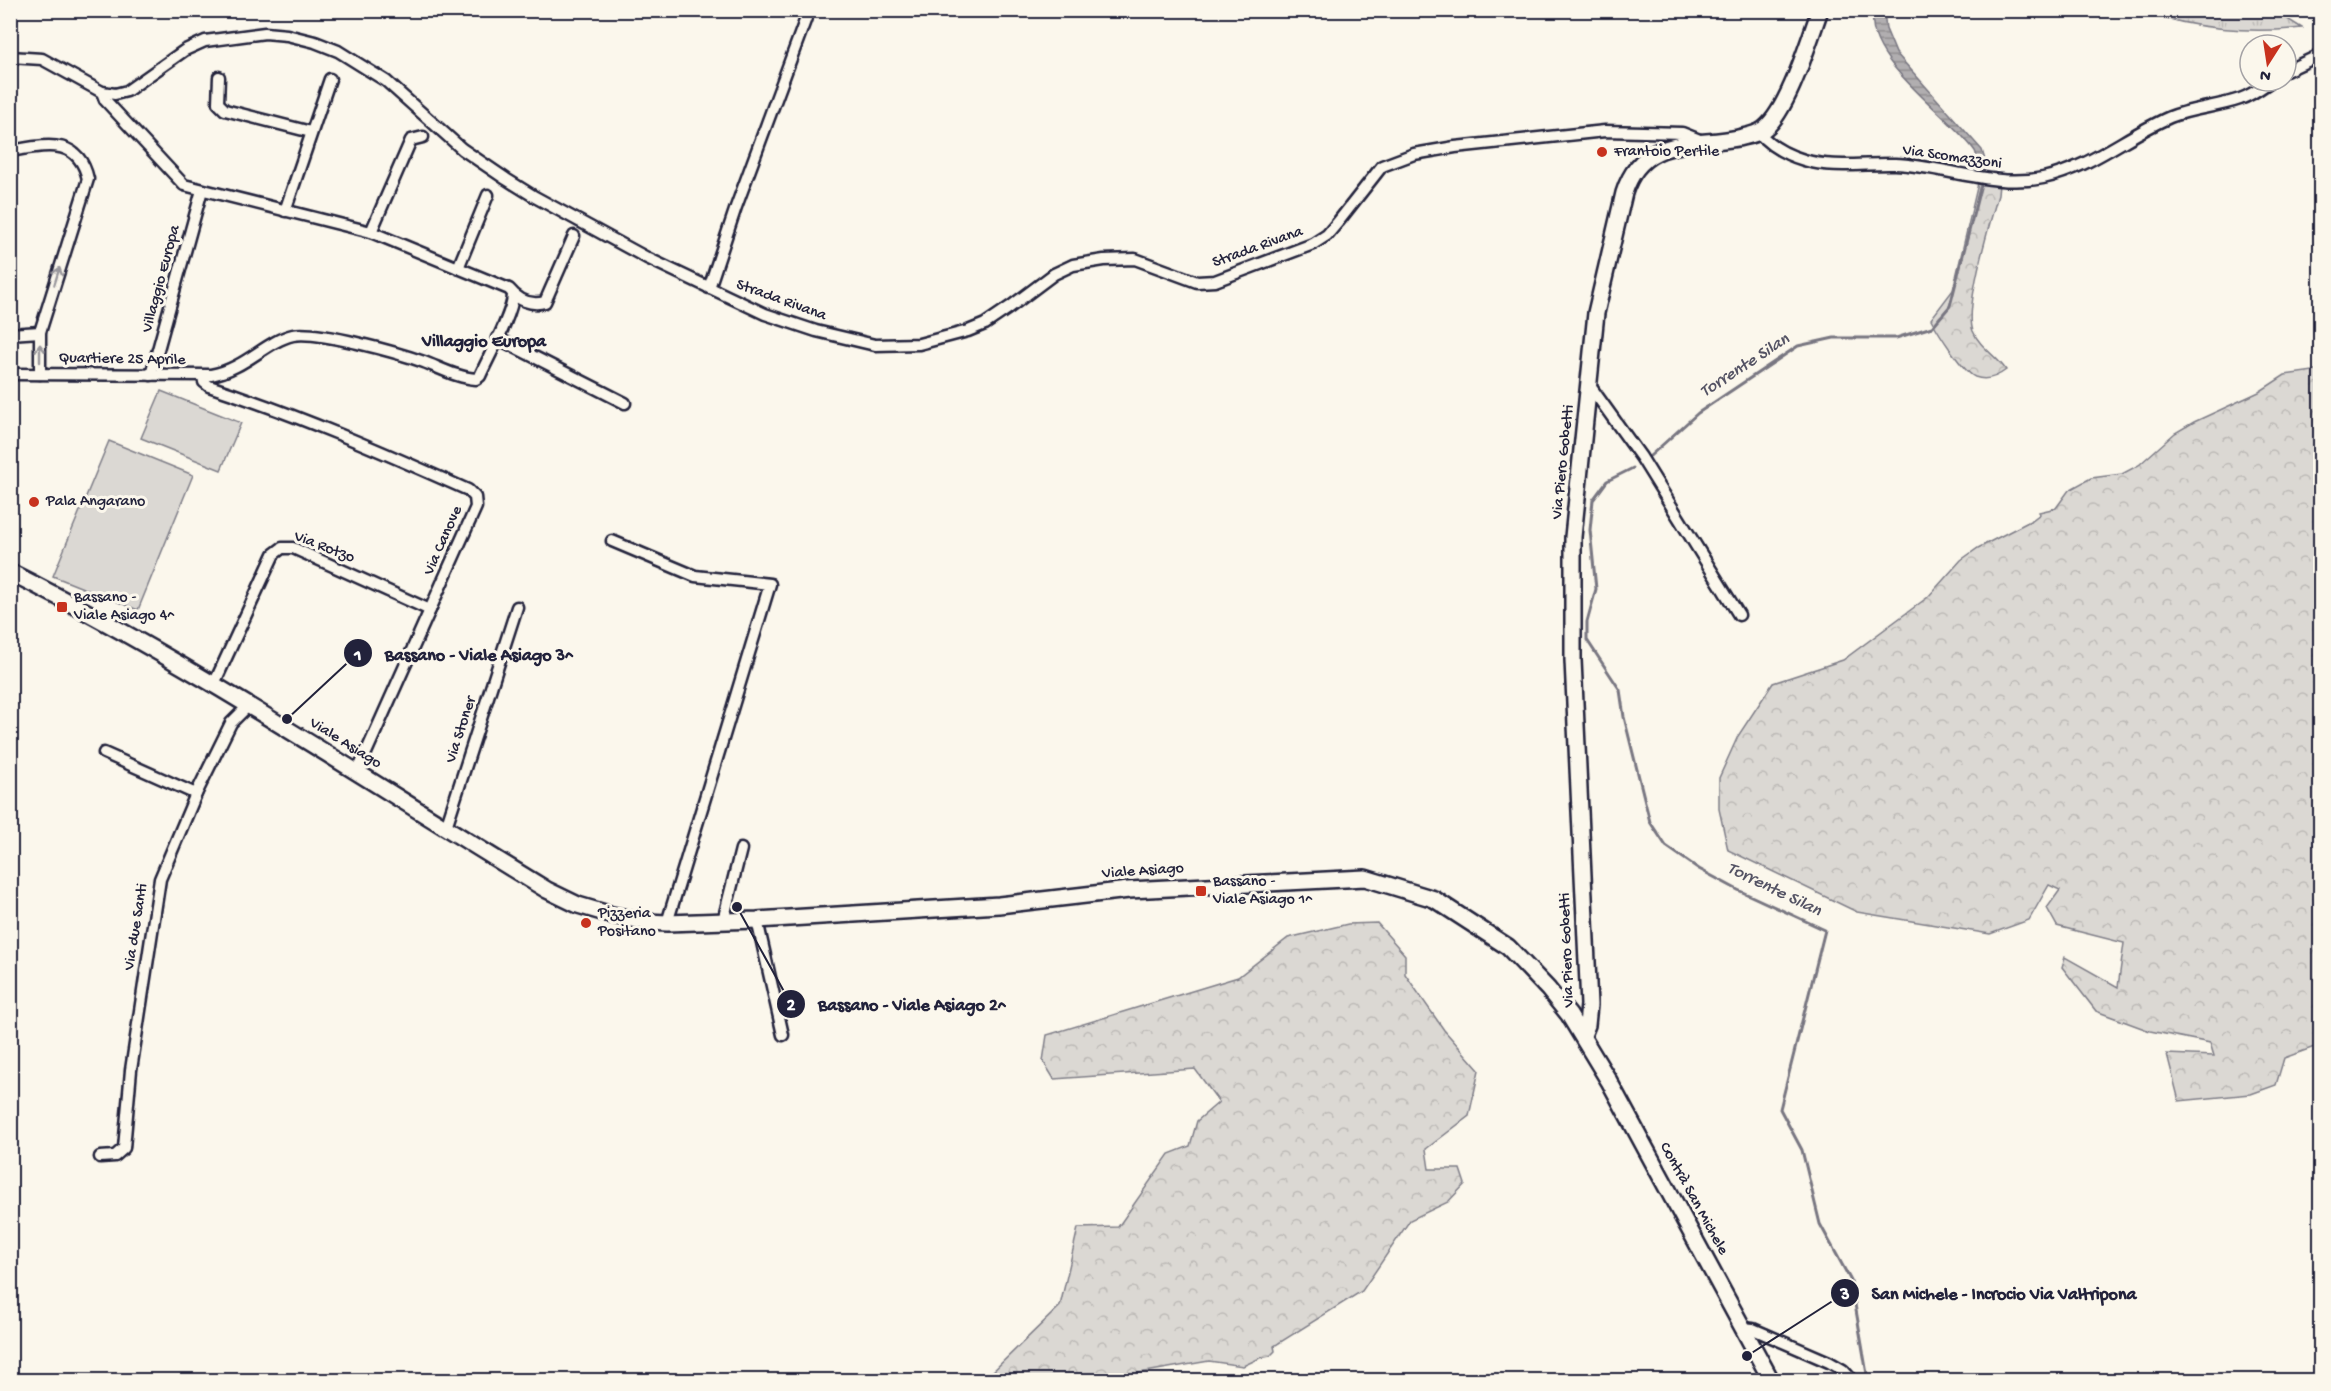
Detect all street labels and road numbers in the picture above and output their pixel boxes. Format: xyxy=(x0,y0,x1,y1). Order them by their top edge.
street label: Via Scomazzoni xyxy=(1900,141,2003,174)
street label: Villaggio Europa xyxy=(138,222,186,336)
street label: Strada Rivana xyxy=(1210,222,1307,273)
street label: Strada Rivana xyxy=(733,276,830,327)
street label: Quartiere 25 Aprile xyxy=(58,349,186,371)
street label: Via Piero Gobetti xyxy=(1548,404,1579,521)
street label: Via Canove xyxy=(420,503,468,579)
street label: Via Rotzo xyxy=(290,527,357,568)
street label: Via Stoner xyxy=(442,693,482,767)
street label: Viale Asiago xyxy=(304,714,385,774)
street label: Viale Asiago xyxy=(1100,860,1185,884)
street label: Via due Santi xyxy=(121,882,153,973)
street label: Via Piero Gobetti xyxy=(1556,892,1580,1009)
street label: Contrà San Michele xyxy=(1654,1139,1732,1259)

